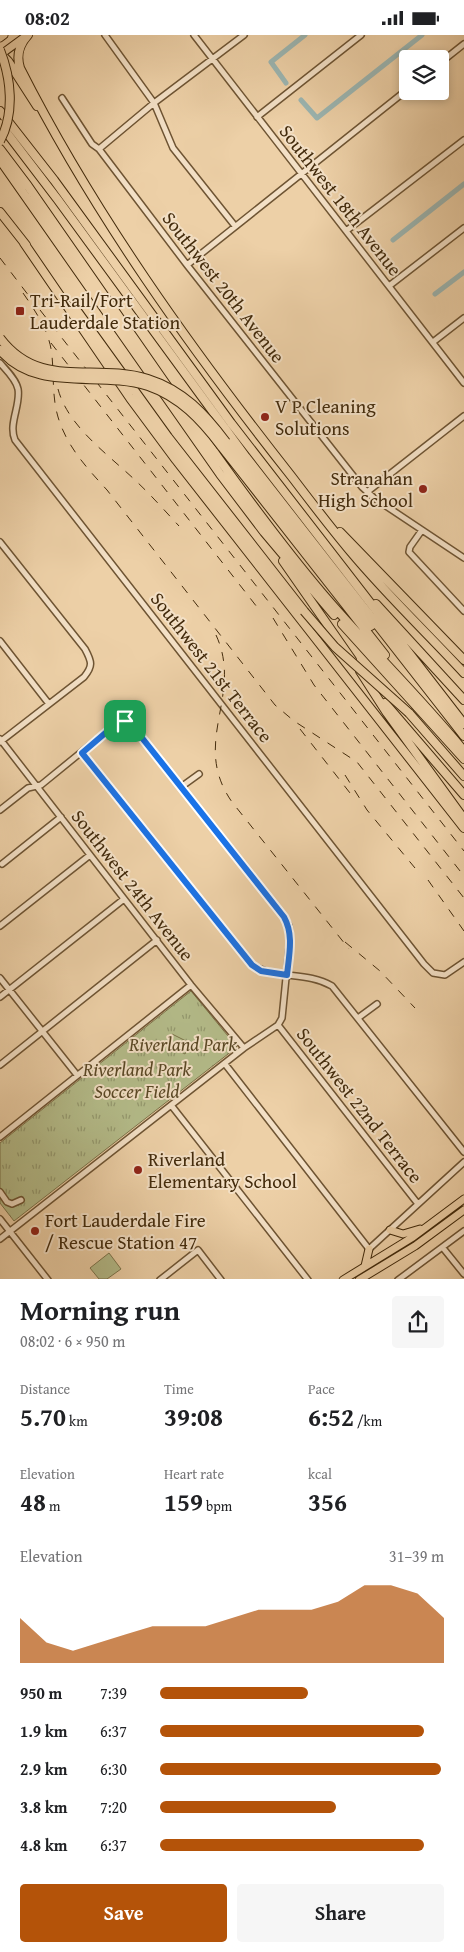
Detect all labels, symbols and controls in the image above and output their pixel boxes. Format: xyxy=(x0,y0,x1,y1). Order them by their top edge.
text: 08:02 xyxy=(25,4,70,32)
map controls xyxy=(399,50,449,100)
button: layers xyxy=(399,50,449,100)
street label: Southwest 18th Avenue xyxy=(273,118,409,282)
street label: Southwest 20th Avenue xyxy=(156,205,292,369)
place label: Tri-Rail/Fort Lauderdale Station xyxy=(30,286,180,336)
marker: Tri-Rail/Fort Lauderdale Station xyxy=(14,305,26,317)
place label: V P Cleaning Solutions xyxy=(275,392,376,442)
marker: V P Cleaning Solutions xyxy=(259,411,271,423)
place label: Stranahan High School xyxy=(318,464,413,514)
marker: Stranahan High School xyxy=(417,483,429,495)
street label: Southwest 21st Terrace xyxy=(144,586,280,748)
pin xyxy=(104,700,146,742)
icon: arrive xyxy=(111,707,139,735)
street label: Southwest 24th Avenue xyxy=(65,803,201,967)
street label: Southwest 22nd Terrace xyxy=(290,1021,430,1189)
park label: Riverland Park xyxy=(128,1030,237,1058)
park label: Riverland Park Soccer Field xyxy=(82,1055,191,1105)
place label: Riverland Elementary School xyxy=(148,1145,297,1195)
marker: Riverland Elementary School xyxy=(132,1164,144,1176)
place label: Fort Lauderdale Fire / Rescue Station 47 xyxy=(45,1206,206,1256)
marker: Fort Lauderdale Fire / Rescue Station 47 xyxy=(29,1225,41,1237)
text: Morning run xyxy=(20,1289,180,1330)
button: share xyxy=(392,1296,444,1348)
text: 08:02 · 6 × 950 m xyxy=(20,1329,125,1353)
text: Distance xyxy=(20,1379,70,1399)
text: Time xyxy=(164,1379,194,1399)
text: Pace xyxy=(308,1379,335,1399)
text: 5.70 xyxy=(20,1399,66,1435)
text: 39:08 xyxy=(164,1399,223,1435)
text: 6:52 xyxy=(308,1399,354,1435)
text: km xyxy=(66,1411,88,1431)
text: /km xyxy=(354,1411,382,1431)
text: Elevation xyxy=(20,1464,75,1484)
text: Heart rate xyxy=(164,1464,224,1484)
text: kcal xyxy=(308,1464,332,1484)
text: 48 xyxy=(20,1484,46,1520)
text: 159 xyxy=(164,1484,203,1520)
text: 356 xyxy=(308,1484,347,1520)
text: m xyxy=(46,1496,60,1516)
text: bpm xyxy=(203,1496,232,1516)
text: Elevation xyxy=(20,1544,83,1568)
text: 31–39 m xyxy=(389,1544,444,1568)
text: 950 m xyxy=(20,1681,62,1705)
text: 7:39 xyxy=(100,1681,127,1705)
text: 1.9 km xyxy=(20,1719,67,1743)
text: 6:37 xyxy=(100,1719,127,1743)
text: 2.9 km xyxy=(20,1757,67,1781)
text: 6:30 xyxy=(100,1757,127,1781)
text: 3.8 km xyxy=(20,1795,67,1819)
text: 7:20 xyxy=(100,1795,127,1819)
text: 4.8 km xyxy=(20,1833,67,1857)
text: 6:37 xyxy=(100,1833,127,1857)
button: Save xyxy=(20,1884,227,1942)
button: Share xyxy=(237,1884,444,1942)

